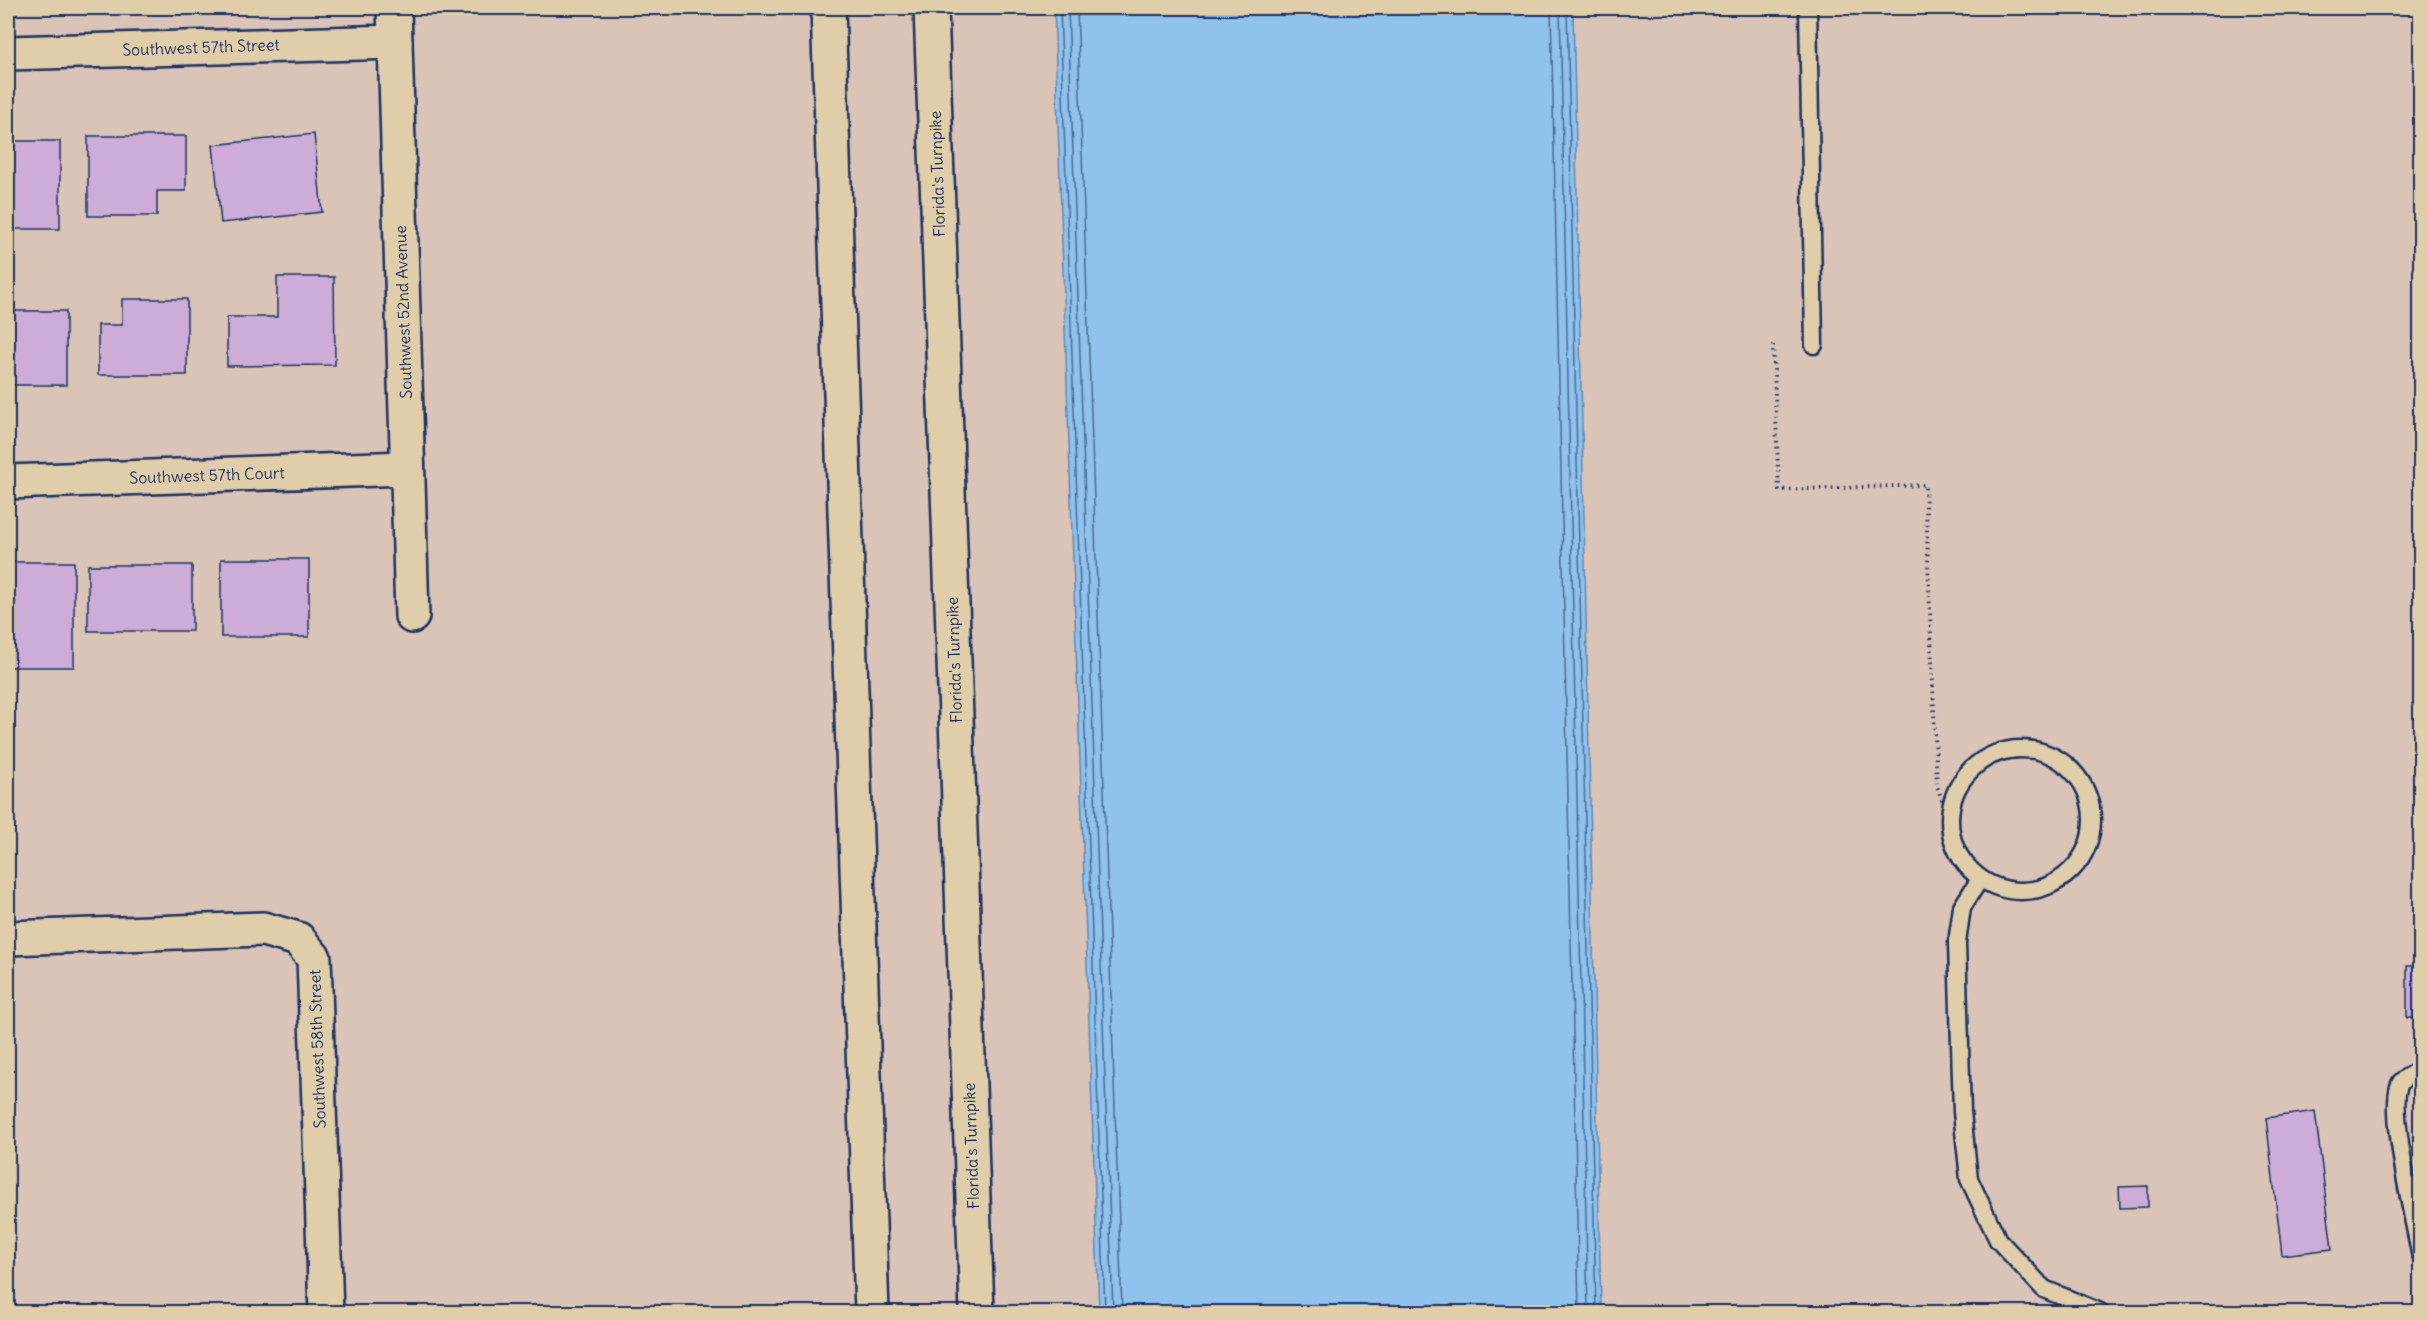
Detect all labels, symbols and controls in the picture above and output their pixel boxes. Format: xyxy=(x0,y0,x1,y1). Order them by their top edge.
street label: Southwest 57th Street xyxy=(122,34,281,60)
street label: Florida's Turnpike xyxy=(925,111,949,237)
street label: Southwest 52nd Avenue xyxy=(390,225,416,399)
street label: Southwest 57th Court xyxy=(129,462,286,488)
street label: Florida's Turnpike xyxy=(942,597,966,723)
street label: Southwest 58th Street xyxy=(304,969,330,1129)
street label: Florida's Turnpike xyxy=(959,1083,983,1209)

